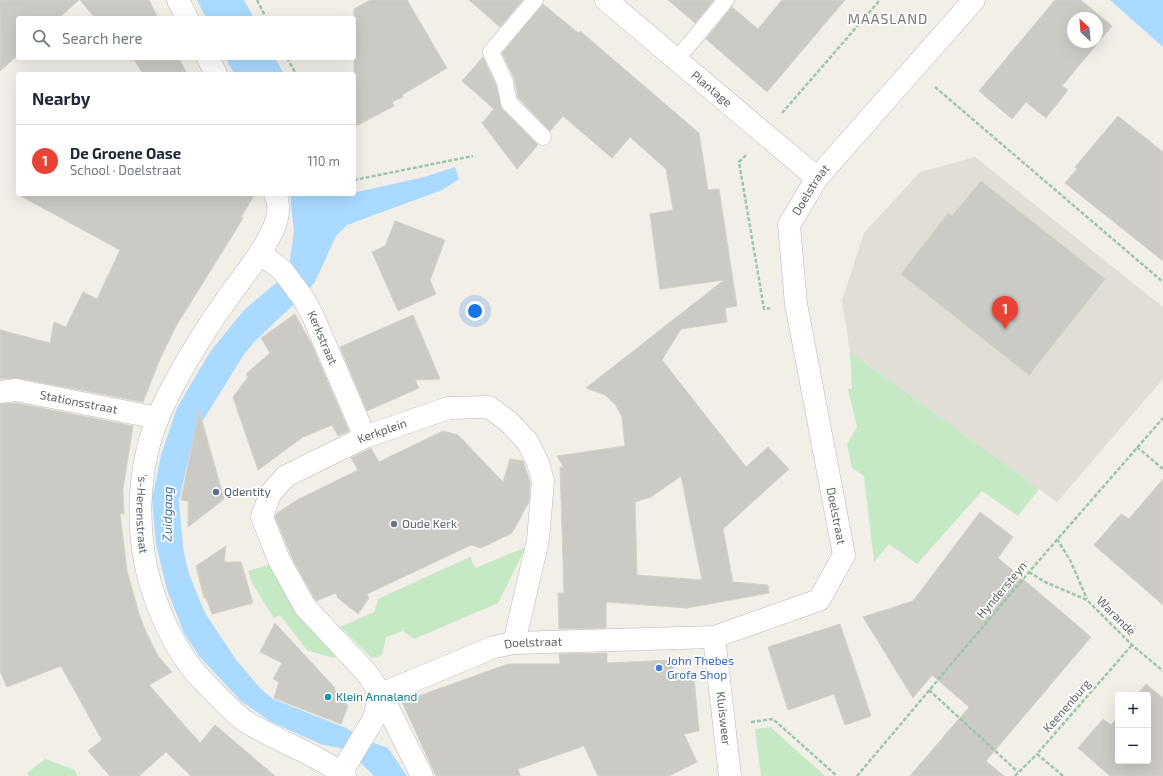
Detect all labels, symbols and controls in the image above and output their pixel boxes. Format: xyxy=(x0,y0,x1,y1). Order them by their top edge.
district label: MAASLAND xyxy=(848,10,928,27)
north arrow xyxy=(1067,12,1103,48)
search box xyxy=(16,16,356,60)
icon: search xyxy=(30,27,52,49)
text: Search here xyxy=(62,29,143,47)
street label: Plantage xyxy=(689,67,735,109)
text: Nearby xyxy=(32,88,90,108)
text: De Groene Oase xyxy=(70,144,181,162)
text: 1 xyxy=(42,153,48,169)
text: 110 m xyxy=(308,153,340,169)
street label: Doelstraat xyxy=(788,161,832,218)
text: School · Doelstraat xyxy=(70,162,181,178)
pin: 1 xyxy=(992,296,1018,329)
your location xyxy=(465,301,485,321)
street label: Kerkstraat xyxy=(305,308,341,367)
street label: Stationsstraat xyxy=(39,387,119,416)
street label: Kerkplein xyxy=(355,415,408,446)
street label: 's-Herenstraat xyxy=(134,473,152,555)
place label: Qdentity xyxy=(224,484,271,499)
water label: Zuidgaag xyxy=(159,486,175,542)
street label: Doelstraat xyxy=(825,486,849,546)
marker: Qdentity xyxy=(211,487,221,497)
place label: Oude Kerk xyxy=(402,516,457,530)
marker: Oude Kerk xyxy=(389,519,399,529)
street label: Hyndersteyn xyxy=(973,558,1029,621)
street label: Warande xyxy=(1094,593,1139,638)
street label: Doelstraat xyxy=(503,634,563,651)
place label: John Thebes Grofa Shop xyxy=(667,653,734,681)
marker: John Thebes Grofa Shop xyxy=(654,663,664,673)
street label: Keenenburg xyxy=(1040,676,1093,735)
place label: Klein Annaland xyxy=(336,689,417,703)
street label: Kluisweer xyxy=(714,691,734,746)
marker: Klein Annaland xyxy=(323,692,333,702)
map controls xyxy=(1115,692,1151,764)
button: + xyxy=(1115,692,1151,728)
button: − xyxy=(1115,728,1151,764)

